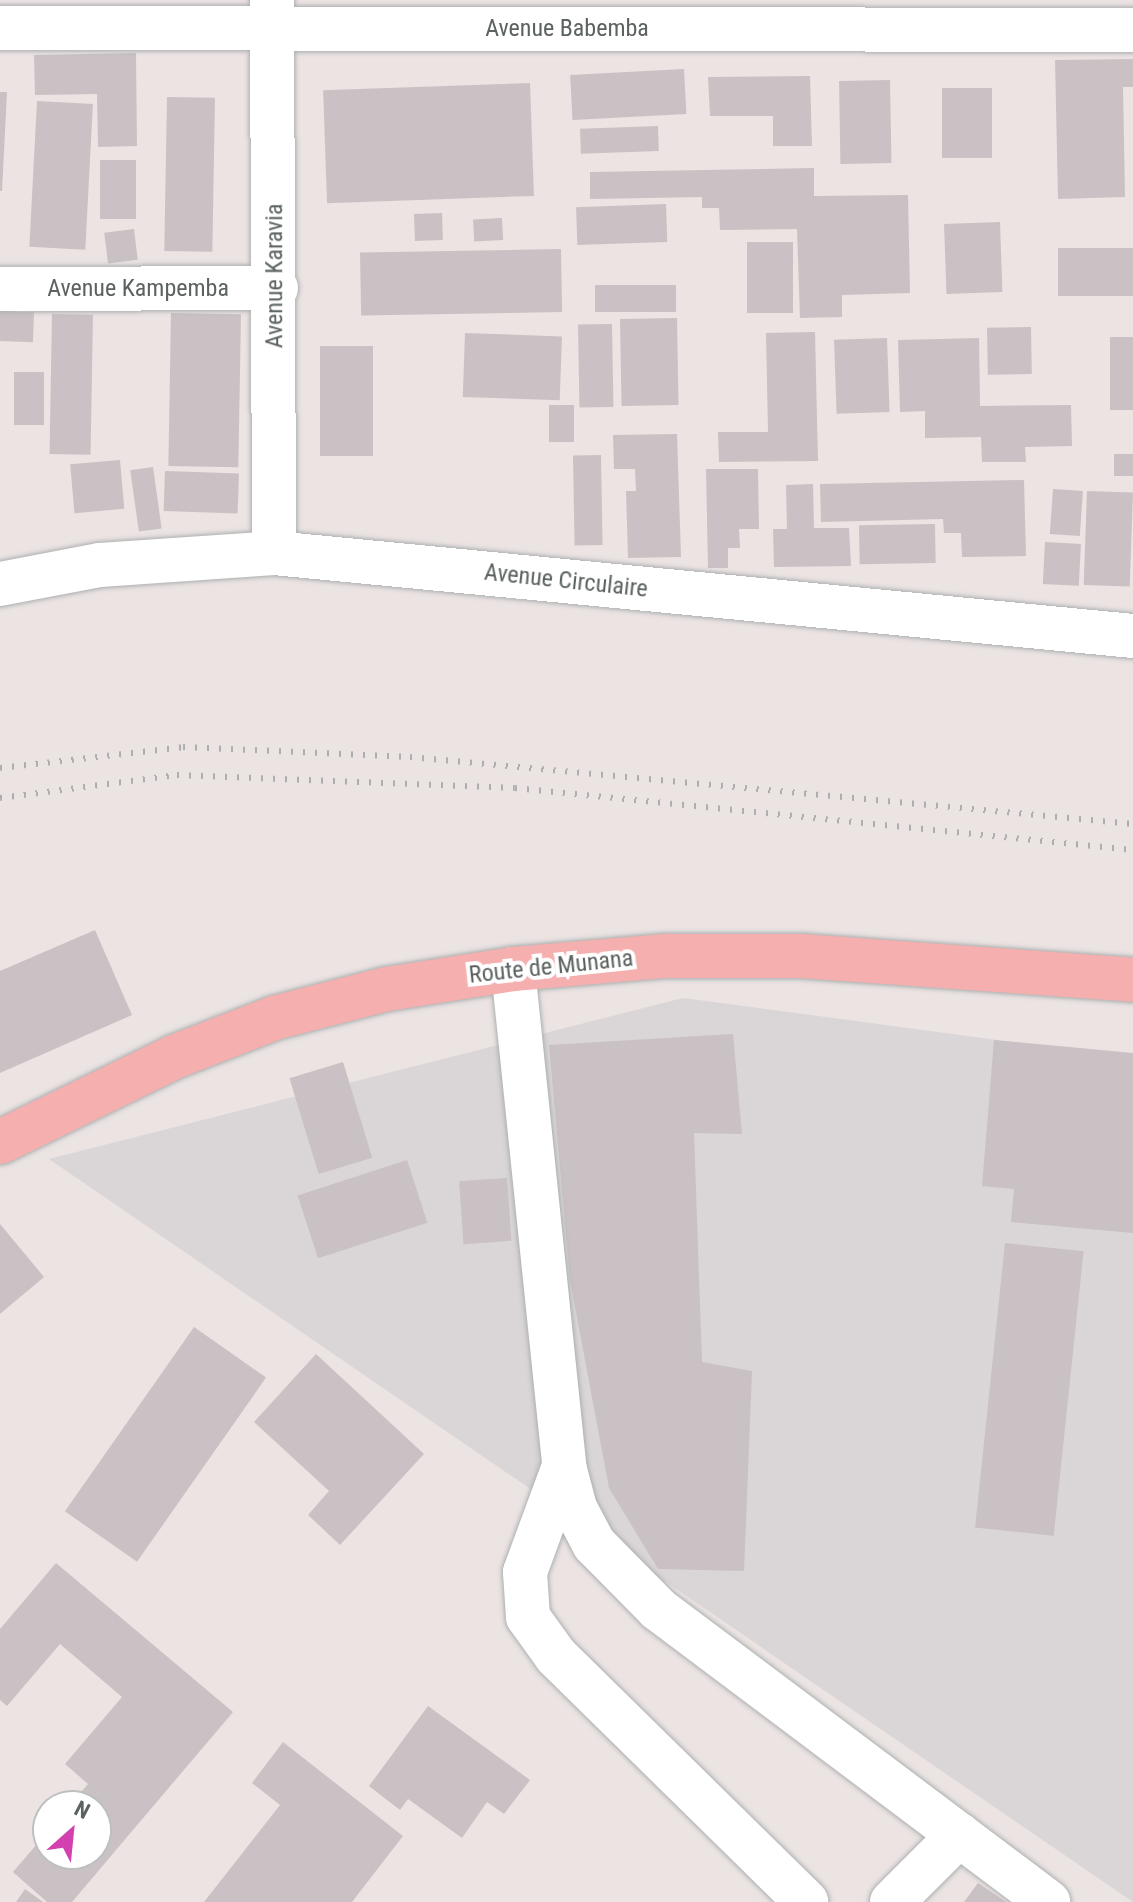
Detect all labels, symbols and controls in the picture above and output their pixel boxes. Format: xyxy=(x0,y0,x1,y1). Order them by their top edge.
street label: Avenue Babemba xyxy=(485,15,649,43)
street label: Avenue Karavia xyxy=(261,204,289,348)
street label: Avenue Kampemba xyxy=(47,275,229,303)
street label: Avenue Circulaire xyxy=(483,558,649,604)
street label: Route de Munana xyxy=(468,944,634,990)
north arrow xyxy=(32,1790,112,1870)
text: N xyxy=(71,1796,94,1824)

